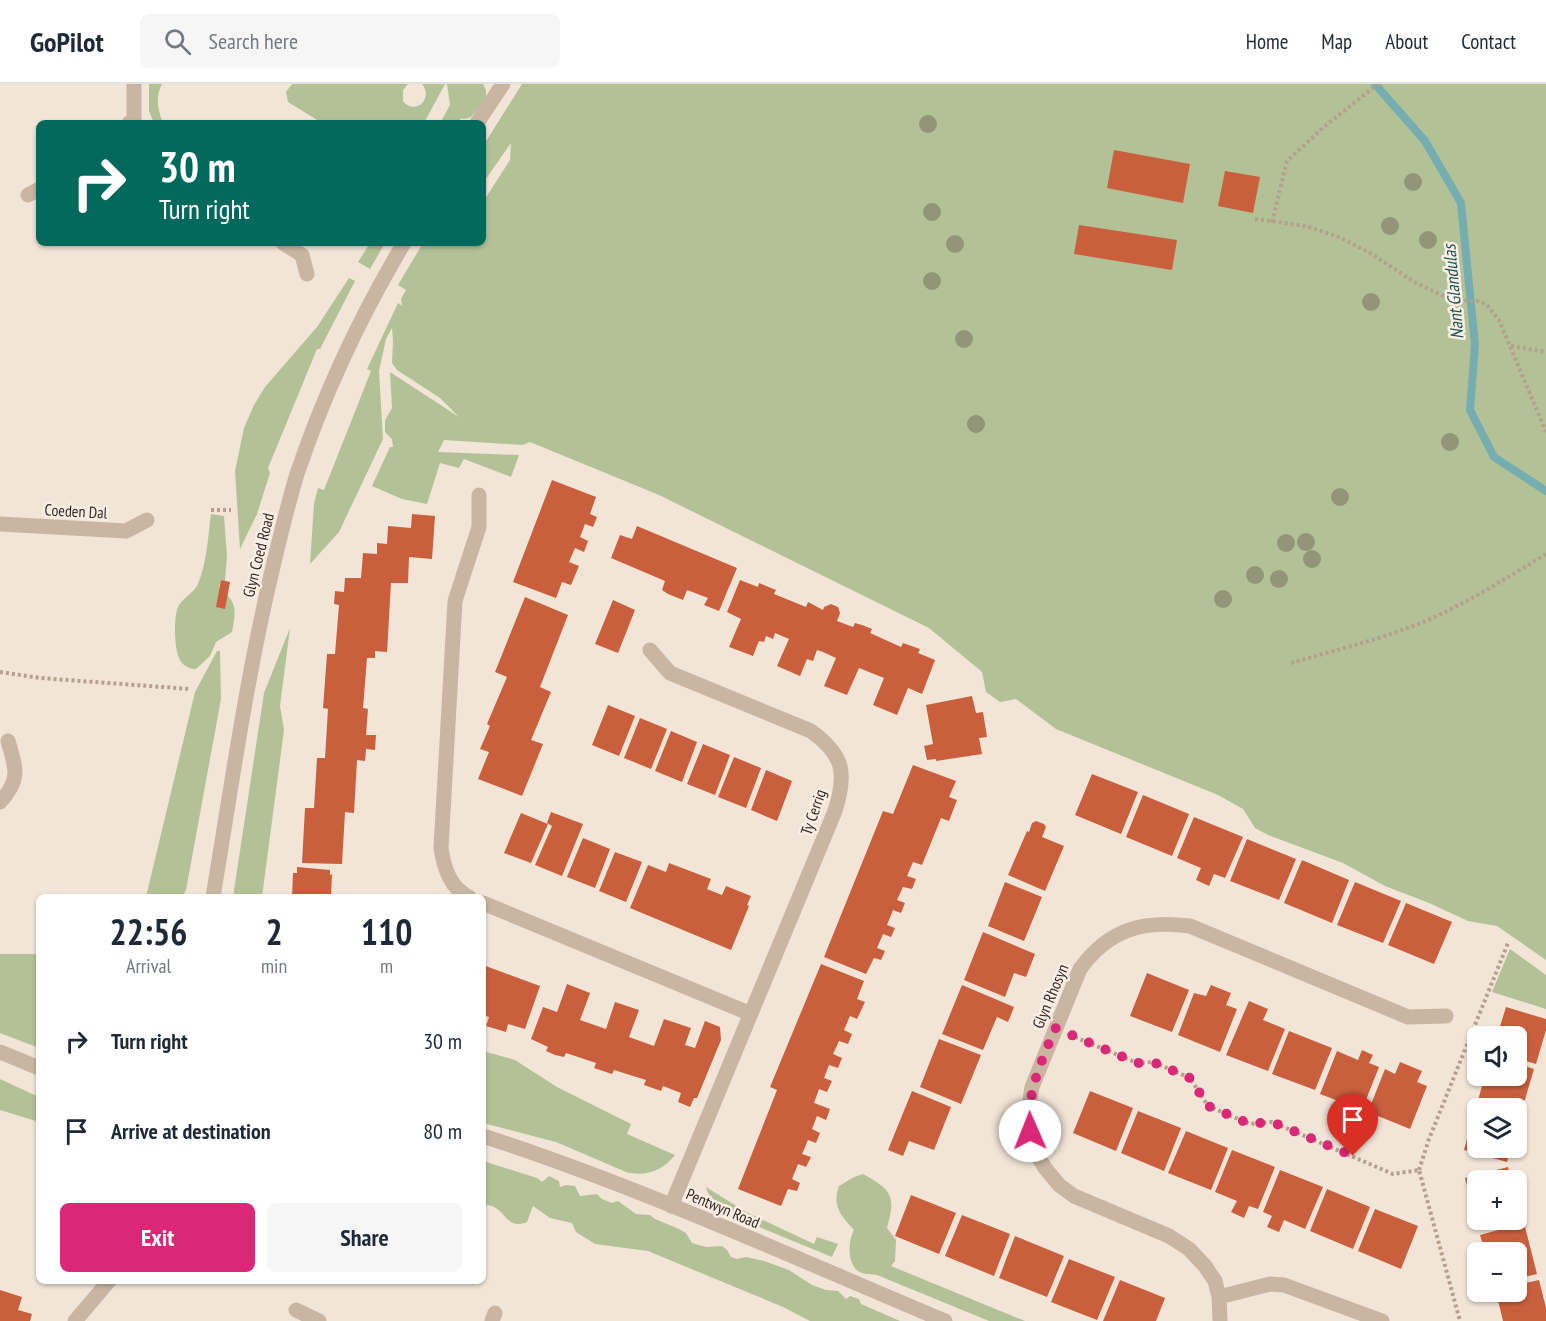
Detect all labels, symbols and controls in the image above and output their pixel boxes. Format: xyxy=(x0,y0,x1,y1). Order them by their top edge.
search box xyxy=(140,14,560,68)
text: GoPilot xyxy=(30,23,104,60)
icon: search xyxy=(161,25,194,58)
text: Search here xyxy=(209,27,298,55)
text: Home xyxy=(1246,28,1288,55)
text: Map xyxy=(1321,28,1352,55)
text: About xyxy=(1385,28,1428,55)
text: Contact xyxy=(1461,28,1516,55)
text: 30 m xyxy=(159,139,236,194)
icon: right xyxy=(60,144,138,222)
text: Turn right xyxy=(159,192,250,226)
water label: Nant Glandulas xyxy=(1437,242,1469,340)
street label: Coeden Dal xyxy=(44,499,108,523)
street label: Glyn Coed Road xyxy=(238,511,278,599)
street label: Ty Cerrig xyxy=(796,786,830,838)
text: 22:56 xyxy=(110,908,187,955)
text: 2 xyxy=(265,908,283,955)
text: 110 xyxy=(361,908,412,955)
text: Arrival xyxy=(126,953,171,979)
text: min xyxy=(261,953,287,979)
text: m xyxy=(380,953,393,979)
street label: Glyn Rhosyn xyxy=(1027,961,1073,1031)
icon: right xyxy=(60,1025,93,1058)
map controls xyxy=(1467,1026,1527,1302)
button: sound xyxy=(1467,1026,1527,1086)
text: Turn right xyxy=(111,1027,188,1055)
text: 30 m xyxy=(423,1027,462,1055)
pin xyxy=(1327,1094,1378,1156)
button: layers xyxy=(1467,1098,1527,1158)
position arrow xyxy=(998,1099,1062,1163)
icon: arrive xyxy=(1336,1103,1369,1136)
icon: arrive xyxy=(60,1115,93,1148)
text: Arrive at destination xyxy=(111,1117,271,1145)
text: 80 m xyxy=(423,1117,462,1145)
button: + xyxy=(1467,1170,1527,1230)
street label: Pentwyn Road xyxy=(683,1184,763,1232)
button: Exit xyxy=(60,1203,255,1272)
button: Share xyxy=(267,1203,462,1272)
button: − xyxy=(1467,1242,1527,1302)

